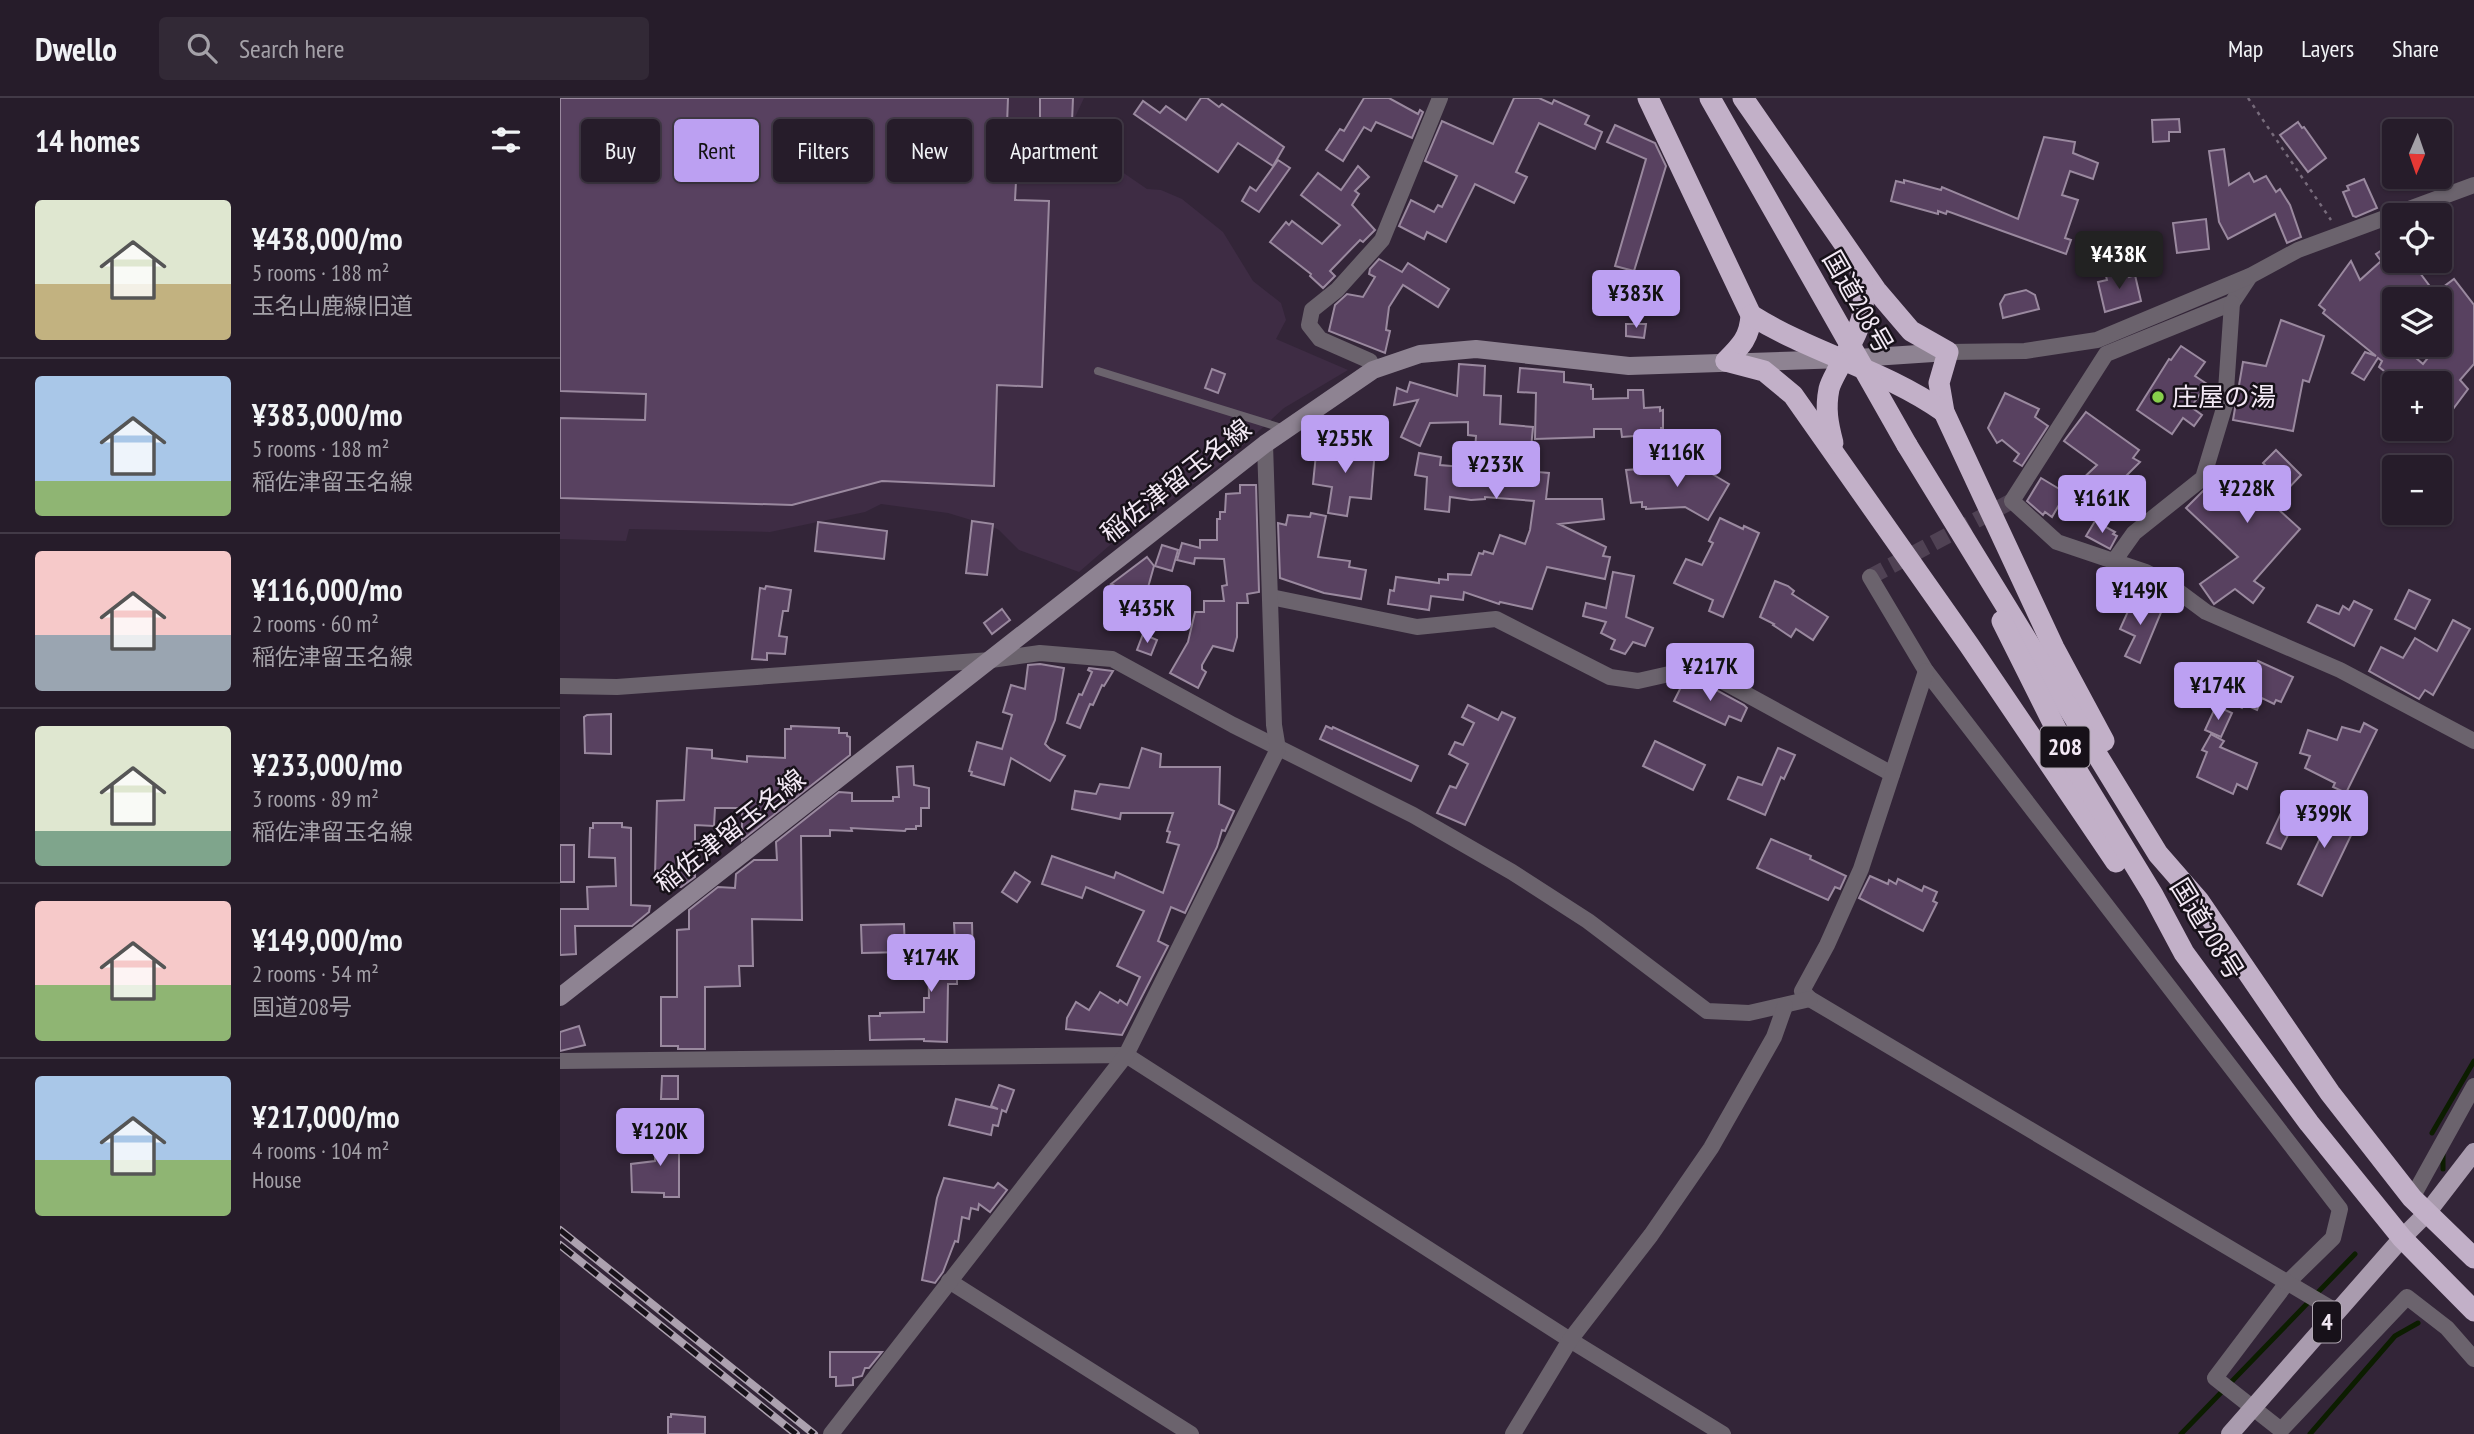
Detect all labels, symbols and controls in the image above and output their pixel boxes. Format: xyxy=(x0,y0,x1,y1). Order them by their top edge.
search box xyxy=(159,17,649,80)
text: Dwello xyxy=(35,27,117,70)
icon: search xyxy=(183,29,221,67)
text: Search here xyxy=(239,32,345,65)
text: Map xyxy=(2228,33,2263,64)
text: Layers xyxy=(2301,33,2354,64)
text: Share xyxy=(2392,33,2439,64)
chip: Buy xyxy=(581,119,660,182)
chip: Rent xyxy=(674,119,759,182)
chip: Filters xyxy=(773,119,873,182)
chip: New xyxy=(887,119,972,182)
chip: Apartment xyxy=(986,119,1122,182)
north arrow xyxy=(2382,119,2452,189)
map controls xyxy=(2382,119,2452,525)
text: 14 homes xyxy=(35,121,140,160)
icon: filters xyxy=(487,121,525,159)
button: locate xyxy=(2382,203,2452,273)
text: ¥438,000/mo xyxy=(252,219,403,258)
icon: home xyxy=(91,228,175,312)
pin: ¥438K xyxy=(2070,232,2168,291)
text: ¥438K xyxy=(2091,239,2147,268)
street label: 国道208号 xyxy=(1816,245,1901,359)
text: 5 rooms · 188 m² xyxy=(252,258,389,287)
pin: ¥383K xyxy=(1587,271,1685,330)
text: ¥383K xyxy=(1608,278,1664,307)
button: layers xyxy=(2382,287,2452,357)
text: 玉名山鹿線旧道 xyxy=(252,291,413,320)
button: + xyxy=(2382,371,2452,441)
place label: 庄屋の湯 xyxy=(2172,380,2276,413)
marker: 庄屋の湯 xyxy=(2150,389,2166,405)
text: ¥383,000/mo xyxy=(252,395,403,434)
icon: home xyxy=(91,404,175,488)
street label: 稲佐津留玉名線 xyxy=(1094,412,1258,550)
pin: ¥255K xyxy=(1296,416,1394,475)
text: ¥255K xyxy=(1317,423,1373,452)
pin: ¥116K xyxy=(1628,430,1726,489)
text: 5 rooms · 188 m² xyxy=(252,434,389,463)
text: ¥116K xyxy=(1649,437,1705,466)
pin: ¥233K xyxy=(1447,442,1545,501)
text: ¥233K xyxy=(1468,449,1524,478)
button: − xyxy=(2382,455,2452,525)
pin: ¥228K xyxy=(2198,466,2296,525)
text: 稲佐津留玉名線 xyxy=(252,467,413,496)
text: ¥228K xyxy=(2219,473,2275,502)
pin: ¥161K xyxy=(2053,476,2151,535)
text: ¥161K xyxy=(2074,483,2130,512)
pin: ¥149K xyxy=(2091,568,2189,627)
text: ¥116,000/mo xyxy=(252,570,403,609)
text: ¥149K xyxy=(2112,575,2168,604)
icon: home xyxy=(91,579,175,663)
pin: ¥435K xyxy=(1098,586,1196,645)
text: ¥435K xyxy=(1119,593,1175,622)
text: 2 rooms · 60 m² xyxy=(252,609,379,638)
text: 稲佐津留玉名線 xyxy=(252,642,413,671)
pin: ¥217K xyxy=(1661,644,1759,703)
text: ¥217K xyxy=(1682,651,1738,680)
pin: ¥174K xyxy=(2169,662,2267,722)
text: ¥174K xyxy=(2190,670,2246,699)
road number: 208 xyxy=(2040,726,2090,768)
text: ¥233,000/mo xyxy=(252,745,403,784)
icon: home xyxy=(91,754,175,838)
street label: 稲佐津留玉名線 xyxy=(648,762,812,900)
text: 3 rooms · 89 m² xyxy=(252,784,379,813)
pin: ¥399K xyxy=(2275,790,2373,850)
text: ¥399K xyxy=(2296,798,2352,827)
text: 稲佐津留玉名線 xyxy=(252,817,413,846)
street label: 国道208号 xyxy=(2163,872,2251,985)
text: ¥149,000/mo xyxy=(252,920,403,959)
icon: home xyxy=(91,929,175,1013)
pin: ¥174K xyxy=(882,934,980,994)
text: ¥174K xyxy=(903,942,959,971)
text: 2 rooms · 54 m² xyxy=(252,959,379,988)
text: 国道208号 xyxy=(252,992,352,1021)
text: ¥217,000/mo xyxy=(252,1097,400,1136)
icon: home xyxy=(91,1104,175,1188)
pin: ¥120K xyxy=(611,1108,709,1168)
text: ¥120K xyxy=(632,1116,688,1145)
text: 4 rooms · 104 m² xyxy=(252,1136,389,1165)
text: House xyxy=(252,1165,302,1194)
road number: 4 xyxy=(2313,1302,2341,1342)

